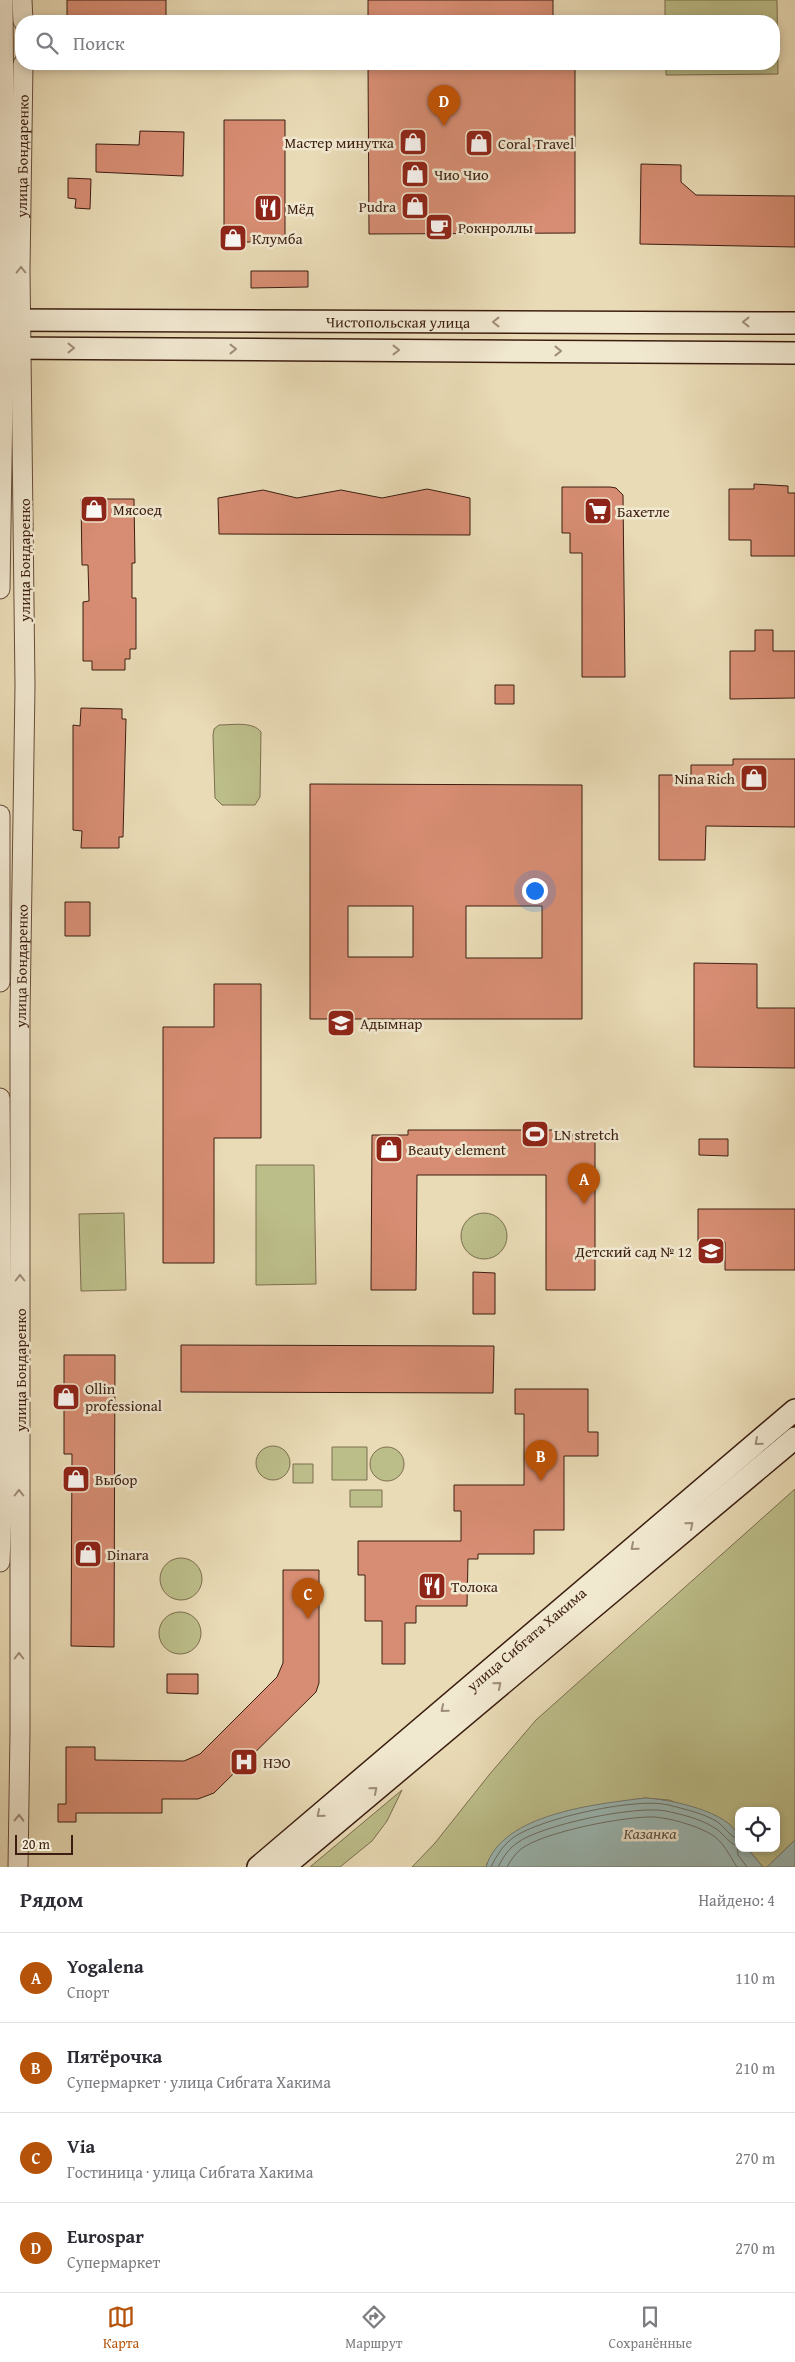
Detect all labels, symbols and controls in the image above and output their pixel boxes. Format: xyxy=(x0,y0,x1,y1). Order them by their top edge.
search box xyxy=(15,15,780,70)
icon: search xyxy=(33,29,61,57)
text: Поиск xyxy=(73,29,125,57)
pin: D xyxy=(428,85,460,126)
street label: улица Бондаренко xyxy=(10,94,33,219)
shop icon: Мастер минутка xyxy=(398,127,428,157)
shop icon: Coral Travel xyxy=(464,128,494,158)
place label: Мастер минутка xyxy=(285,132,395,153)
place label: Coral Travel xyxy=(498,133,574,154)
shop icon: Чио Чио xyxy=(400,159,430,189)
place label: Чио Чио xyxy=(434,164,489,185)
shop icon: Pudra xyxy=(400,191,430,221)
restaurant icon: Мёд xyxy=(253,193,283,223)
place label: Pudra xyxy=(359,196,396,217)
place label: Мёд xyxy=(287,198,314,219)
cafe icon: Рокнроллы xyxy=(424,212,454,242)
place label: Рокнроллы xyxy=(458,217,534,238)
shop icon: Клумба xyxy=(218,223,248,253)
place label: Клумба xyxy=(252,228,304,249)
one-way arrow xyxy=(16,265,26,273)
street label: Чистопольская улица xyxy=(326,311,471,332)
one-way arrow xyxy=(492,317,500,327)
one-way arrow xyxy=(742,317,750,327)
one-way arrow xyxy=(68,343,75,353)
one-way arrow xyxy=(230,344,238,354)
one-way arrow xyxy=(392,345,400,355)
one-way arrow xyxy=(555,346,563,356)
shop icon: Мясоед xyxy=(79,494,109,524)
supermarket icon: Бахетле xyxy=(583,496,613,526)
street label: улица Бондаренко xyxy=(14,498,35,623)
place label: Мясоед xyxy=(113,499,162,520)
place label: Бахетле xyxy=(617,501,670,522)
shop icon: Nina Rich xyxy=(739,763,769,793)
place label: Nina Rich xyxy=(674,768,736,789)
your location xyxy=(522,878,548,904)
street label: улица Бондаренко xyxy=(10,904,32,1029)
school or university icon: Адымнар xyxy=(326,1008,356,1038)
place label: Адымнар xyxy=(360,1013,422,1034)
sports icon: LN stretch xyxy=(520,1119,550,1149)
place label: LN stretch xyxy=(554,1124,619,1145)
shop icon: Beauty element xyxy=(374,1134,404,1164)
place label: Beauty element xyxy=(408,1139,507,1160)
pin: A xyxy=(568,1163,600,1204)
school or university icon: Детский сад № 12 xyxy=(696,1236,726,1266)
place label: Детский сад № 12 xyxy=(574,1241,692,1262)
one-way arrow xyxy=(15,1274,25,1282)
street label: улица Бондаренко xyxy=(10,1308,31,1433)
place label: Ollin professional xyxy=(85,1378,162,1416)
shop icon: Ollin professional xyxy=(51,1382,81,1412)
one-way arrow xyxy=(755,1436,764,1444)
pin: B xyxy=(525,1440,557,1481)
shop icon: Выбор xyxy=(61,1464,91,1494)
place label: Выбор xyxy=(95,1469,137,1490)
one-way arrow xyxy=(14,1489,24,1497)
one-way arrow xyxy=(684,1522,693,1531)
shop icon: Dinara xyxy=(73,1539,103,1569)
one-way arrow xyxy=(631,1542,640,1551)
place label: Dinara xyxy=(107,1544,149,1565)
restaurant icon: Толока xyxy=(417,1571,447,1601)
place label: Толока xyxy=(451,1576,499,1597)
pin: C xyxy=(292,1578,324,1619)
street label: улица Сибгата Хакима xyxy=(461,1581,591,1696)
one-way arrow xyxy=(14,1652,24,1660)
one-way arrow xyxy=(492,1683,501,1691)
one-way arrow xyxy=(441,1704,450,1712)
hospital icon: НЭО xyxy=(229,1747,259,1777)
place label: НЭО xyxy=(263,1752,291,1773)
one-way arrow xyxy=(369,1787,378,1796)
map controls xyxy=(735,1807,780,1852)
button: locate xyxy=(735,1807,780,1852)
one-way arrow xyxy=(317,1809,326,1817)
one-way arrow xyxy=(14,1814,24,1822)
water label: Казанка xyxy=(624,1821,677,1845)
scale bar xyxy=(15,1832,72,1855)
text: 20 m xyxy=(22,1834,50,1854)
text: Рядом xyxy=(20,1884,83,1915)
text: Найдено: 4 xyxy=(698,1888,775,1912)
text: Yogalena xyxy=(67,1952,144,1980)
text: A xyxy=(31,1966,41,1990)
text: 110 m xyxy=(735,1966,775,1990)
text: Спорт xyxy=(67,1980,109,2004)
text: Пятёрочка xyxy=(67,2042,162,2070)
text: B xyxy=(31,2056,41,2080)
text: 210 m xyxy=(735,2056,775,2080)
text: Супермаркет · улица Сибгата Хакима xyxy=(67,2070,331,2094)
text: Via xyxy=(67,2132,95,2160)
text: C xyxy=(31,2146,41,2170)
text: 270 m xyxy=(735,2146,775,2170)
text: Гостиница · улица Сибгата Хакима xyxy=(67,2160,313,2184)
text: Eurospar xyxy=(67,2222,144,2250)
text: D xyxy=(31,2236,41,2260)
text: 270 m xyxy=(735,2236,775,2260)
text: Супермаркет xyxy=(67,2250,160,2274)
tab: Карта xyxy=(103,2303,139,2353)
tab: Маршрут xyxy=(345,2303,403,2353)
tab: Сохранённые xyxy=(609,2303,692,2353)

